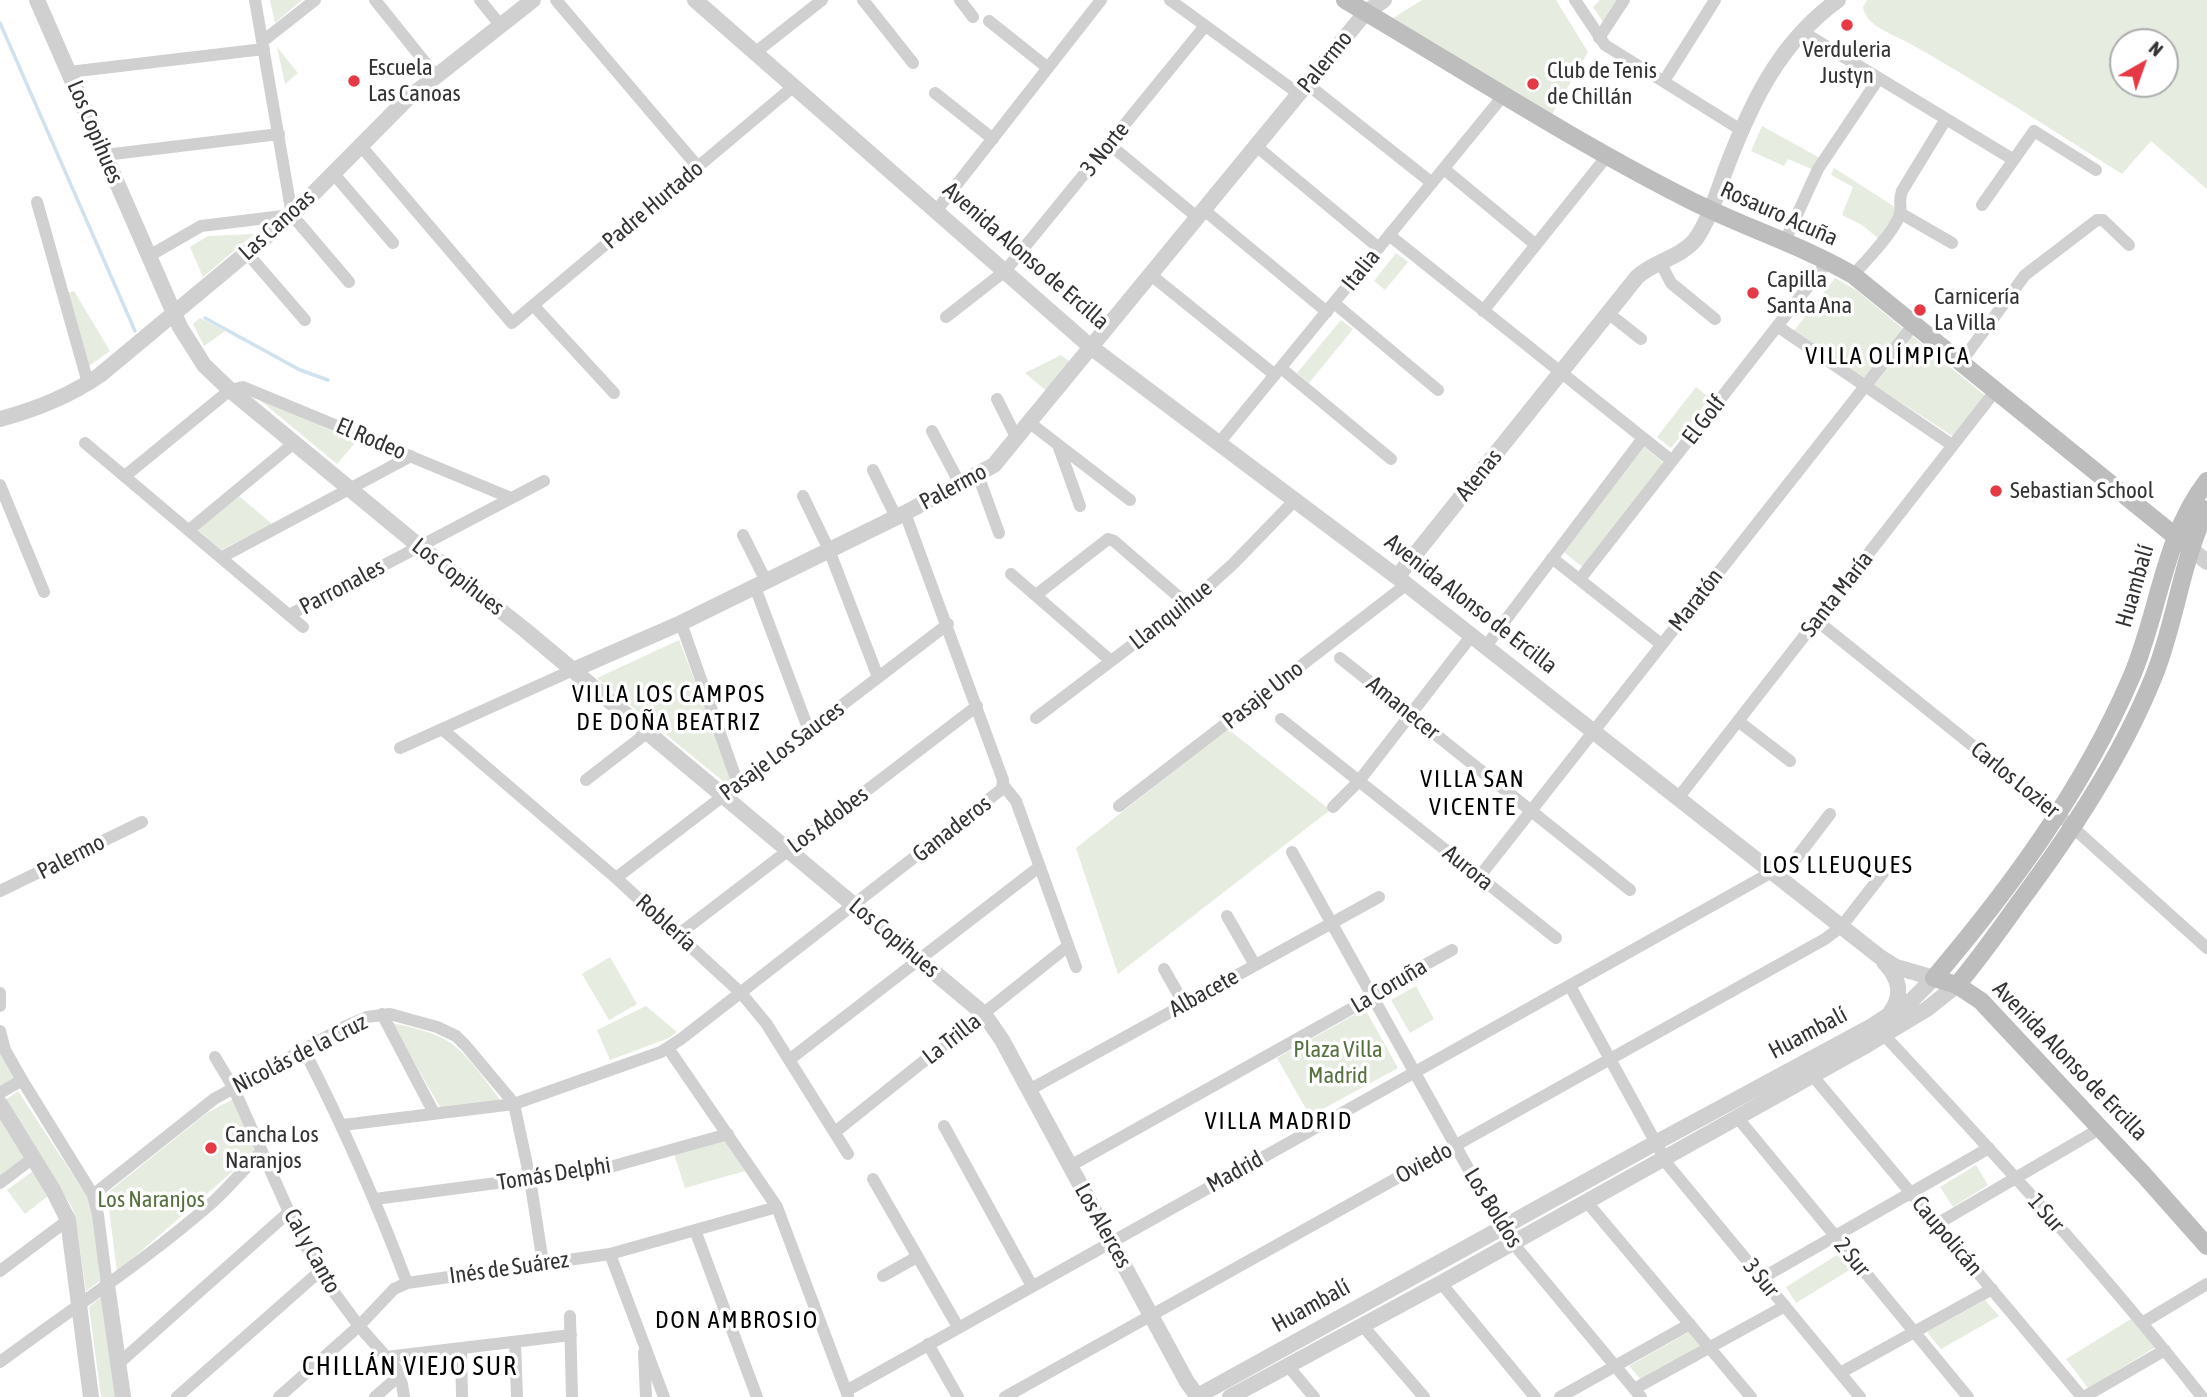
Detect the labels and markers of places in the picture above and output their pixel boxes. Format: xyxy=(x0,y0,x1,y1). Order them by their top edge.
marker: Verduleria Justyn xyxy=(1839,17,1855,33)
place label: Verduleria Justyn xyxy=(1803,36,1891,90)
place label: Escuela Las Canoas xyxy=(368,54,461,108)
place label: Club de Tenis de Chillán xyxy=(1547,57,1657,111)
marker: Escuela Las Canoas xyxy=(346,73,362,89)
marker: Club de Tenis de Chillán xyxy=(1525,76,1541,92)
place label: Capilla Santa Ana xyxy=(1767,266,1852,320)
place label: Carnicería La Villa xyxy=(1934,283,2020,337)
marker: Capilla Santa Ana xyxy=(1745,285,1761,301)
marker: Carnicería La Villa xyxy=(1912,302,1928,318)
place label: Sebastian School xyxy=(2010,477,2154,505)
marker: Sebastian School xyxy=(1988,483,2004,499)
place label: Cancha Los Naranjos xyxy=(225,1121,319,1175)
marker: Cancha Los Naranjos xyxy=(203,1140,219,1156)

